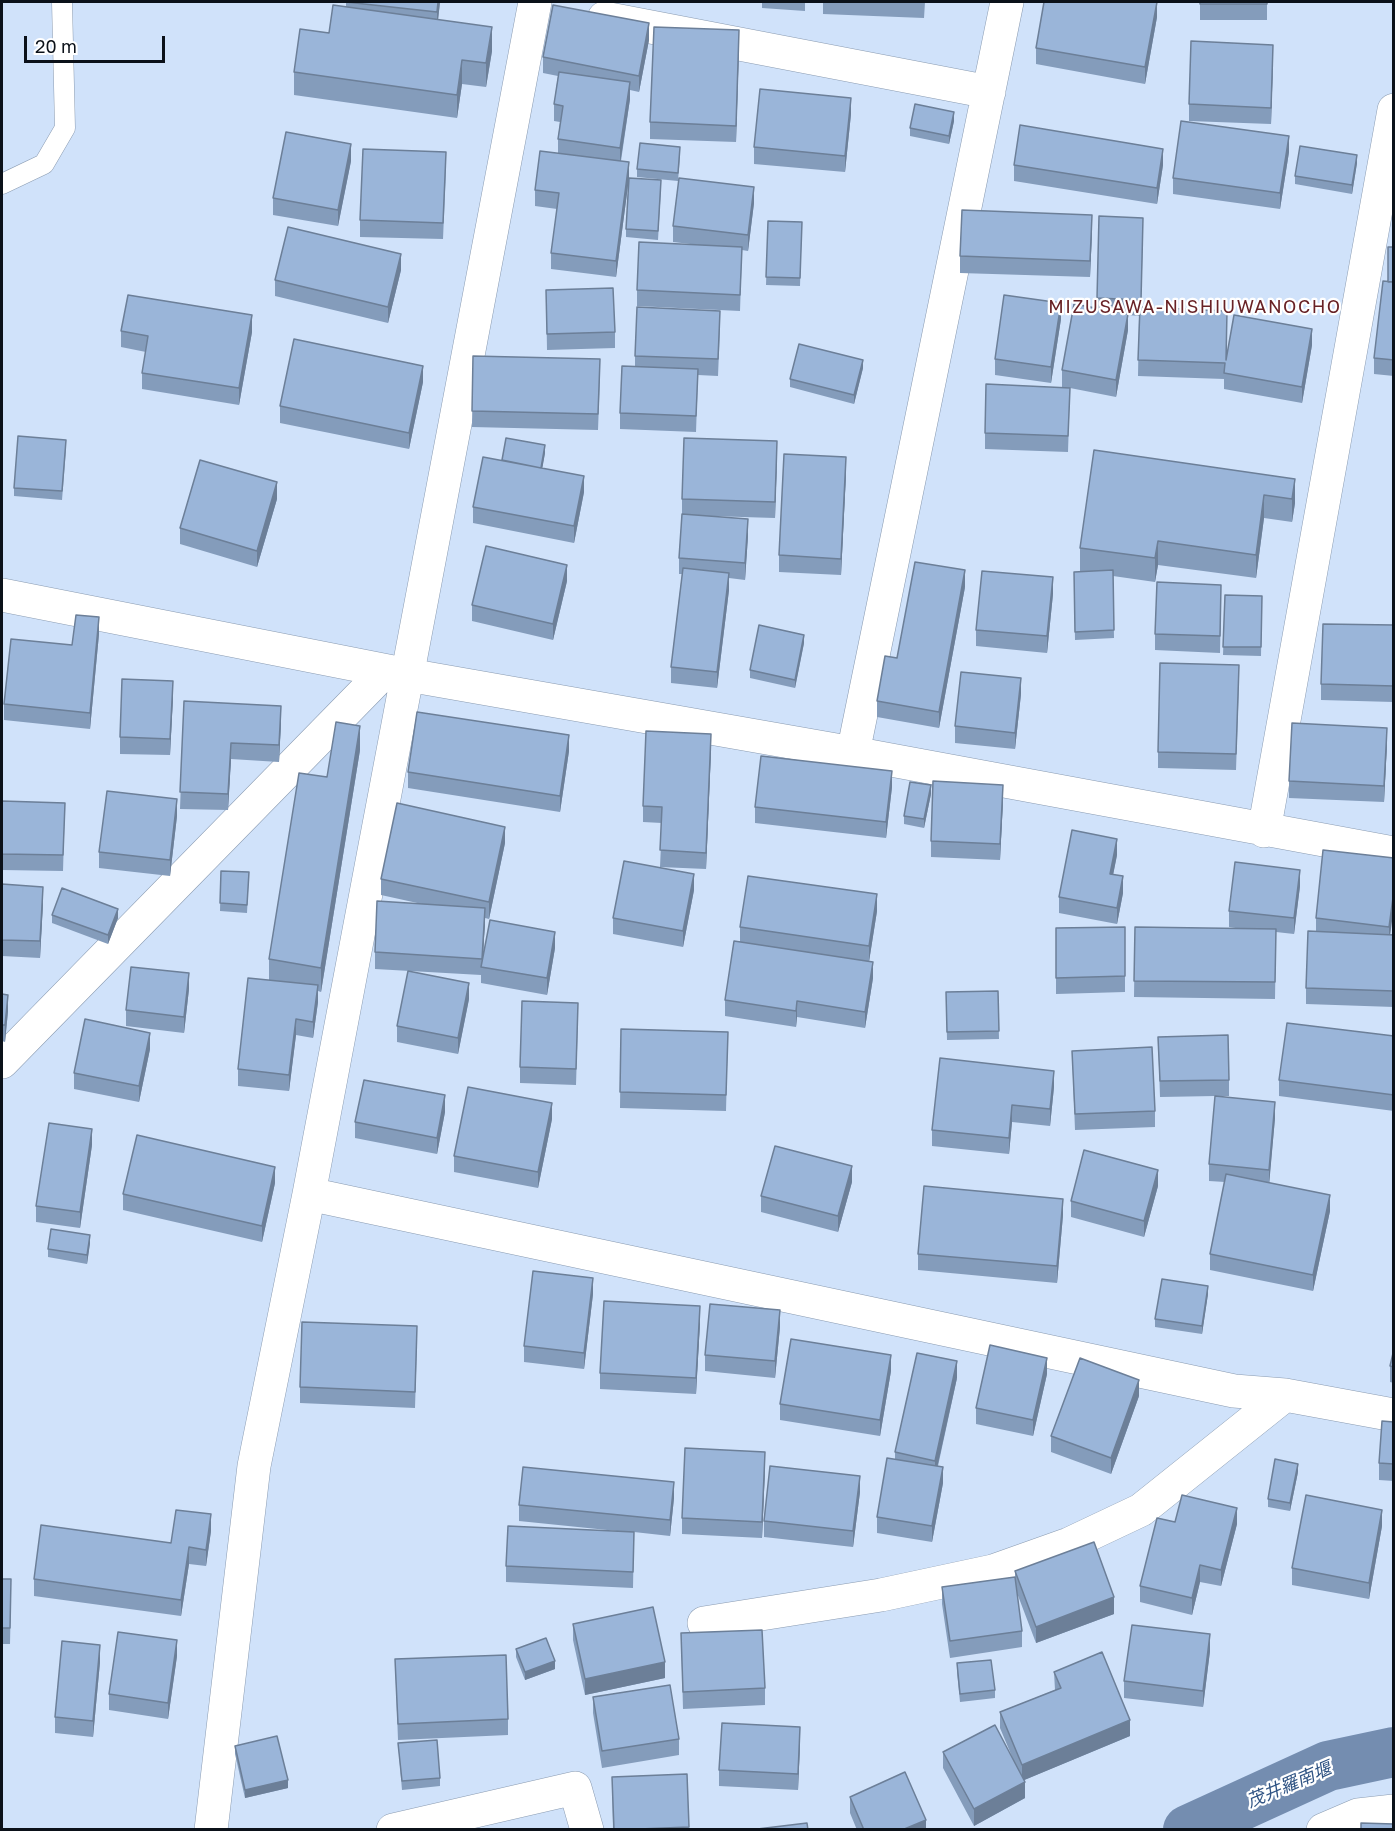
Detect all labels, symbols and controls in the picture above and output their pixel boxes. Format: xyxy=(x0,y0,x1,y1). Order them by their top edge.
scale bar xyxy=(27,24,168,62)
text: 20 m xyxy=(35,35,77,57)
district label: MIZUSAWA-NISHIUWANOCHO xyxy=(1048,296,1342,318)
water label: 茂井羅南堰 xyxy=(1243,1757,1335,1813)

